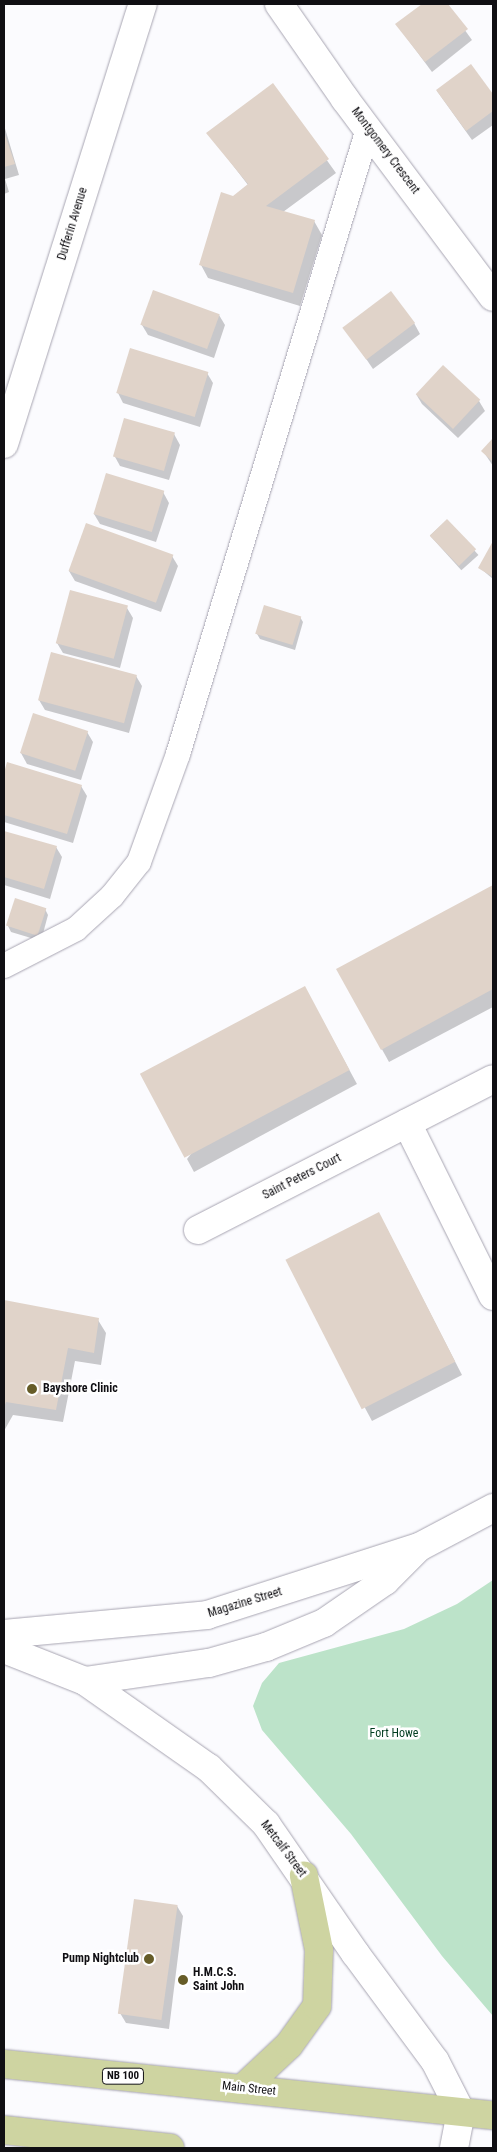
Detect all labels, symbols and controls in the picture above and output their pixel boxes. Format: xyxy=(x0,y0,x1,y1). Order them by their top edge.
street label: Montgomery Crescent xyxy=(348,105,422,197)
street label: Dufferin Avenue xyxy=(55,186,91,262)
street label: Saint Peters Court xyxy=(260,1151,344,1203)
marker: Bayshore Clinic xyxy=(25,1382,39,1396)
place label: Bayshore Clinic xyxy=(43,1382,118,1396)
street label: Magazine Street xyxy=(206,1585,284,1621)
park label: Fort Howe xyxy=(370,1727,418,1741)
street label: Metcalf Street xyxy=(257,1818,309,1880)
place label: Pump Nightclub xyxy=(62,1952,139,1966)
marker: Pump Nightclub xyxy=(143,1953,155,1965)
place label: H.M.C.S. Saint John xyxy=(193,1966,244,1994)
marker: H.M.C.S. Saint John xyxy=(177,1974,189,1986)
road number: NB 100 xyxy=(102,2068,144,2084)
street label: Main Street xyxy=(221,2079,277,2099)

